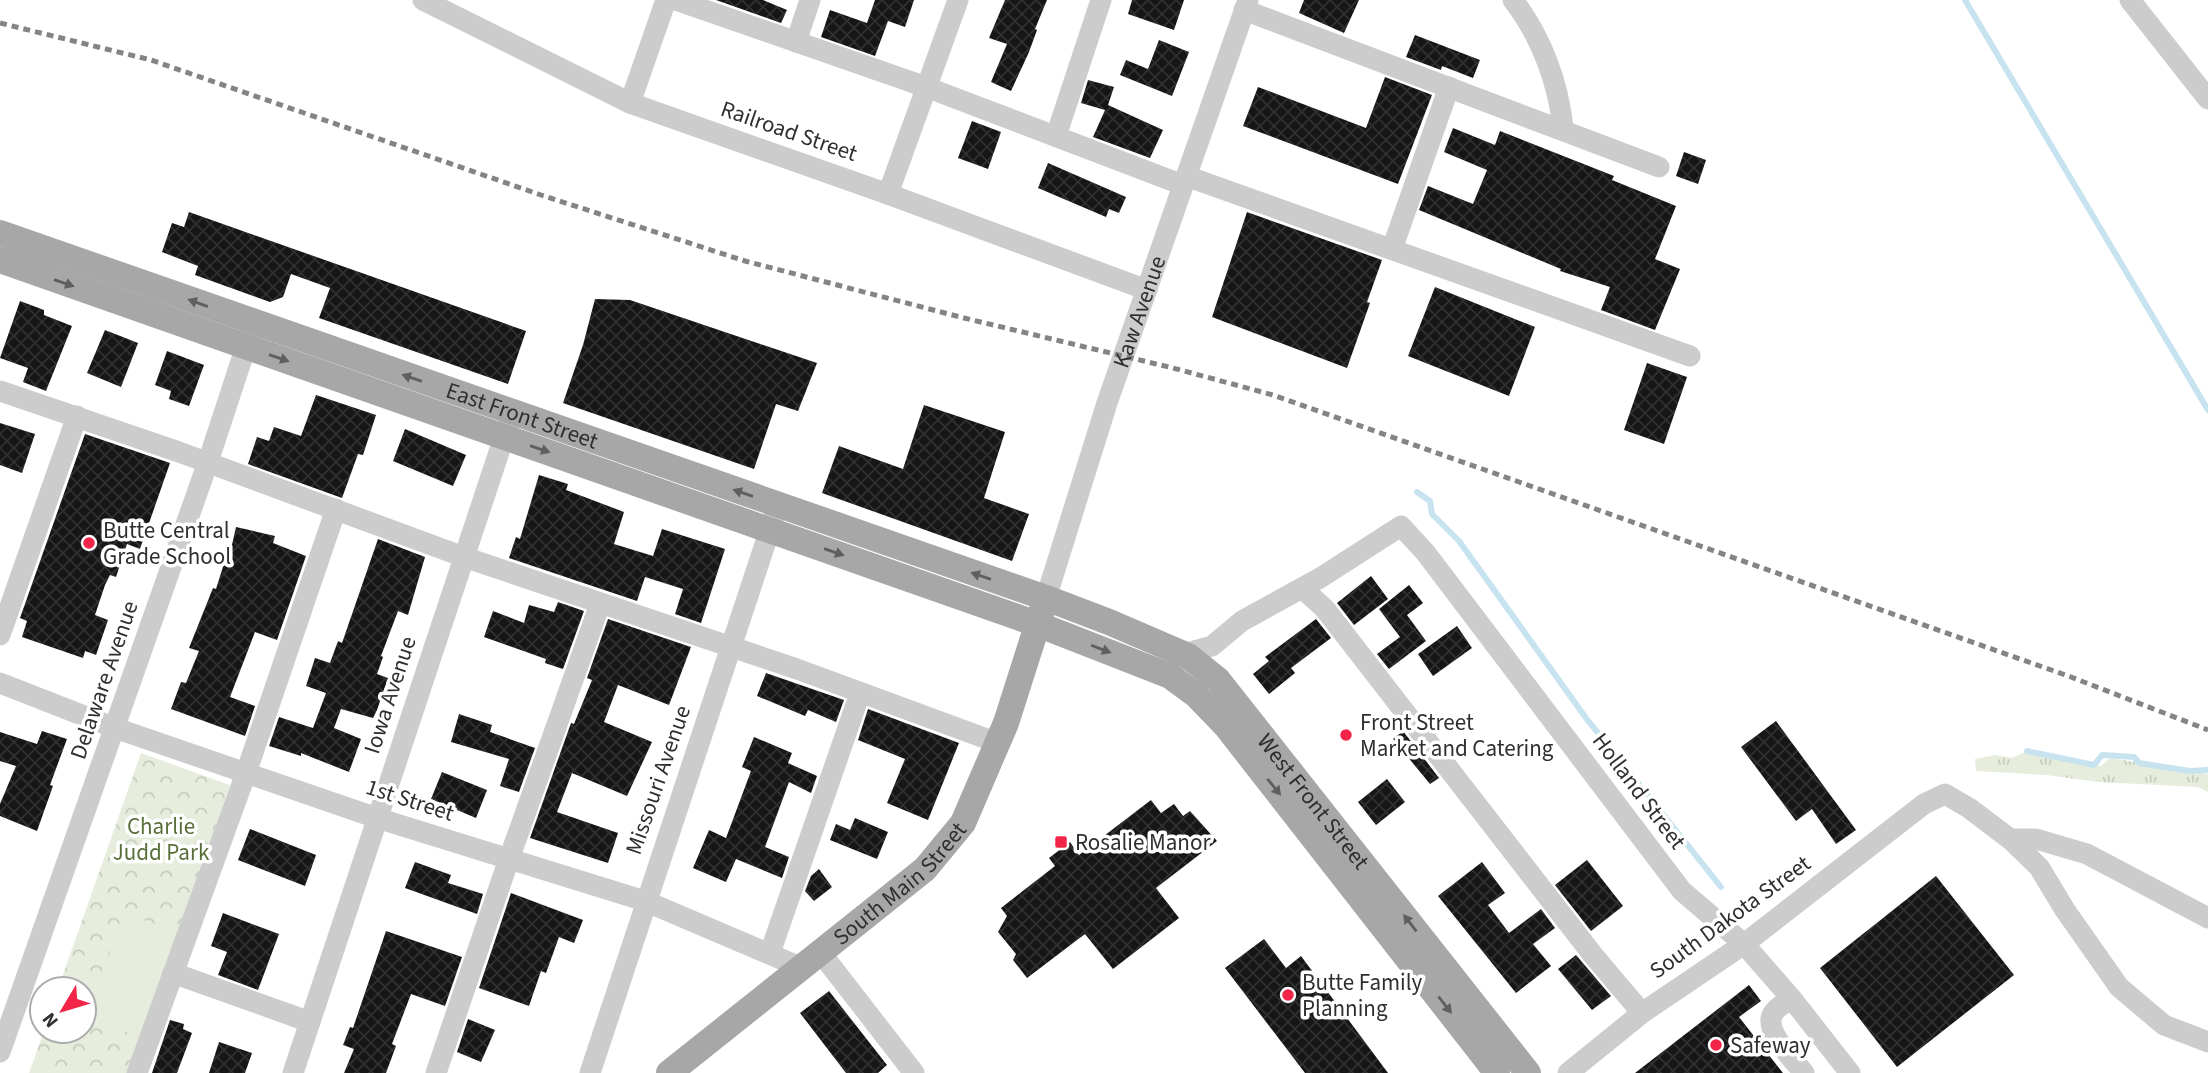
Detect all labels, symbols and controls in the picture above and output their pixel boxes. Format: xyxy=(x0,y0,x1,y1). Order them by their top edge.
street label: Railroad Street xyxy=(716,92,862,170)
street label: Kaw Avenue xyxy=(1104,251,1174,372)
one-way arrow xyxy=(54,278,75,289)
one-way arrow xyxy=(187,297,208,308)
one-way arrow xyxy=(269,353,290,364)
one-way arrow xyxy=(402,372,423,383)
street label: East Front Street xyxy=(442,373,603,457)
one-way arrow xyxy=(530,444,551,455)
one-way arrow xyxy=(733,487,754,498)
place label: Butte Central Grade School xyxy=(103,514,231,573)
marker: Butte Central Grade School xyxy=(81,535,97,551)
one-way arrow xyxy=(824,547,845,558)
one-way arrow xyxy=(971,570,992,581)
street label: Delaware Avenue xyxy=(61,596,147,764)
street label: Iowa Avenue xyxy=(355,632,425,758)
one-way arrow xyxy=(1090,643,1111,654)
street label: Missouri Avenue xyxy=(617,701,699,859)
place label: Front Street Market and Catering xyxy=(1360,706,1554,765)
street label: West Front Street xyxy=(1250,726,1378,876)
street label: Holland Street xyxy=(1584,726,1694,856)
marker: Front Street Market and Catering xyxy=(1338,727,1354,743)
street label: 1st Street xyxy=(362,770,458,830)
one-way arrow xyxy=(1266,779,1281,796)
park label: Charlie Judd Park xyxy=(113,810,210,869)
street label: South Main Street xyxy=(826,814,974,953)
place label: Rosalie Manor xyxy=(1075,826,1211,859)
marker: Rosalie Manor xyxy=(1053,834,1069,850)
street label: South Dakota Street xyxy=(1643,847,1818,987)
one-way arrow xyxy=(1402,915,1417,933)
place label: Butte Family Planning xyxy=(1302,966,1423,1025)
north arrow xyxy=(28,975,98,1045)
marker: Butte Family Planning xyxy=(1280,987,1296,1003)
one-way arrow xyxy=(1437,995,1452,1013)
text: N xyxy=(36,1006,65,1033)
place label: Safeway xyxy=(1730,1029,1811,1062)
marker: Safeway xyxy=(1708,1037,1724,1053)

